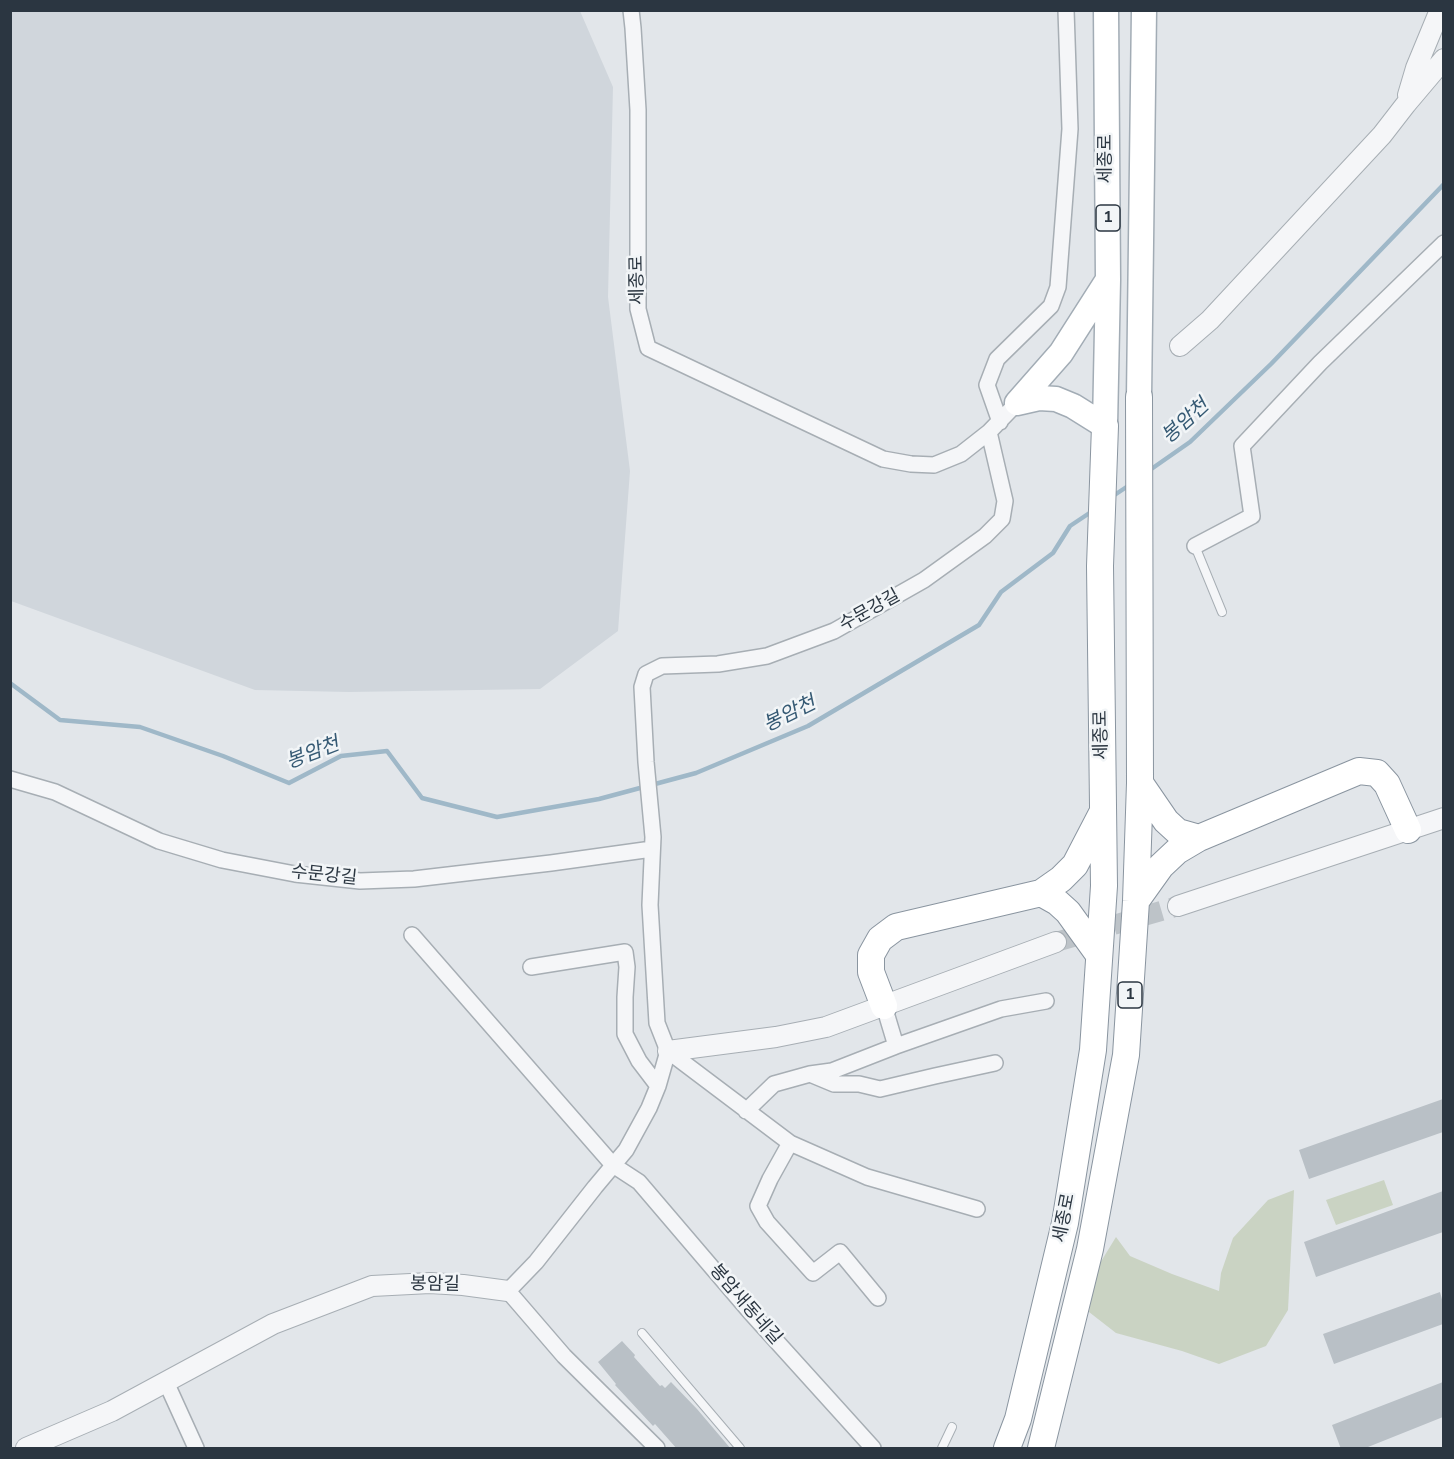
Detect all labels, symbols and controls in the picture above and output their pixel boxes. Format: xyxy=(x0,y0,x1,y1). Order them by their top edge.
street label: 세종로 xyxy=(1096,134,1118,184)
road number: 1 xyxy=(1096,205,1120,231)
street label: 세종로 xyxy=(627,255,649,305)
water label: 봉암천 xyxy=(1157,395,1215,449)
street label: 수문강길 xyxy=(836,585,904,637)
water label: 봉암천 xyxy=(760,692,820,738)
street label: 세종로 xyxy=(1091,710,1113,760)
water label: 봉암천 xyxy=(283,733,343,775)
street label: 수문강길 xyxy=(290,862,358,890)
road number: 1 xyxy=(1118,982,1142,1008)
street label: 세종로 xyxy=(1050,1192,1080,1244)
street label: 봉암새동네길 xyxy=(704,1260,786,1350)
street label: 봉암길 xyxy=(410,1274,460,1296)

